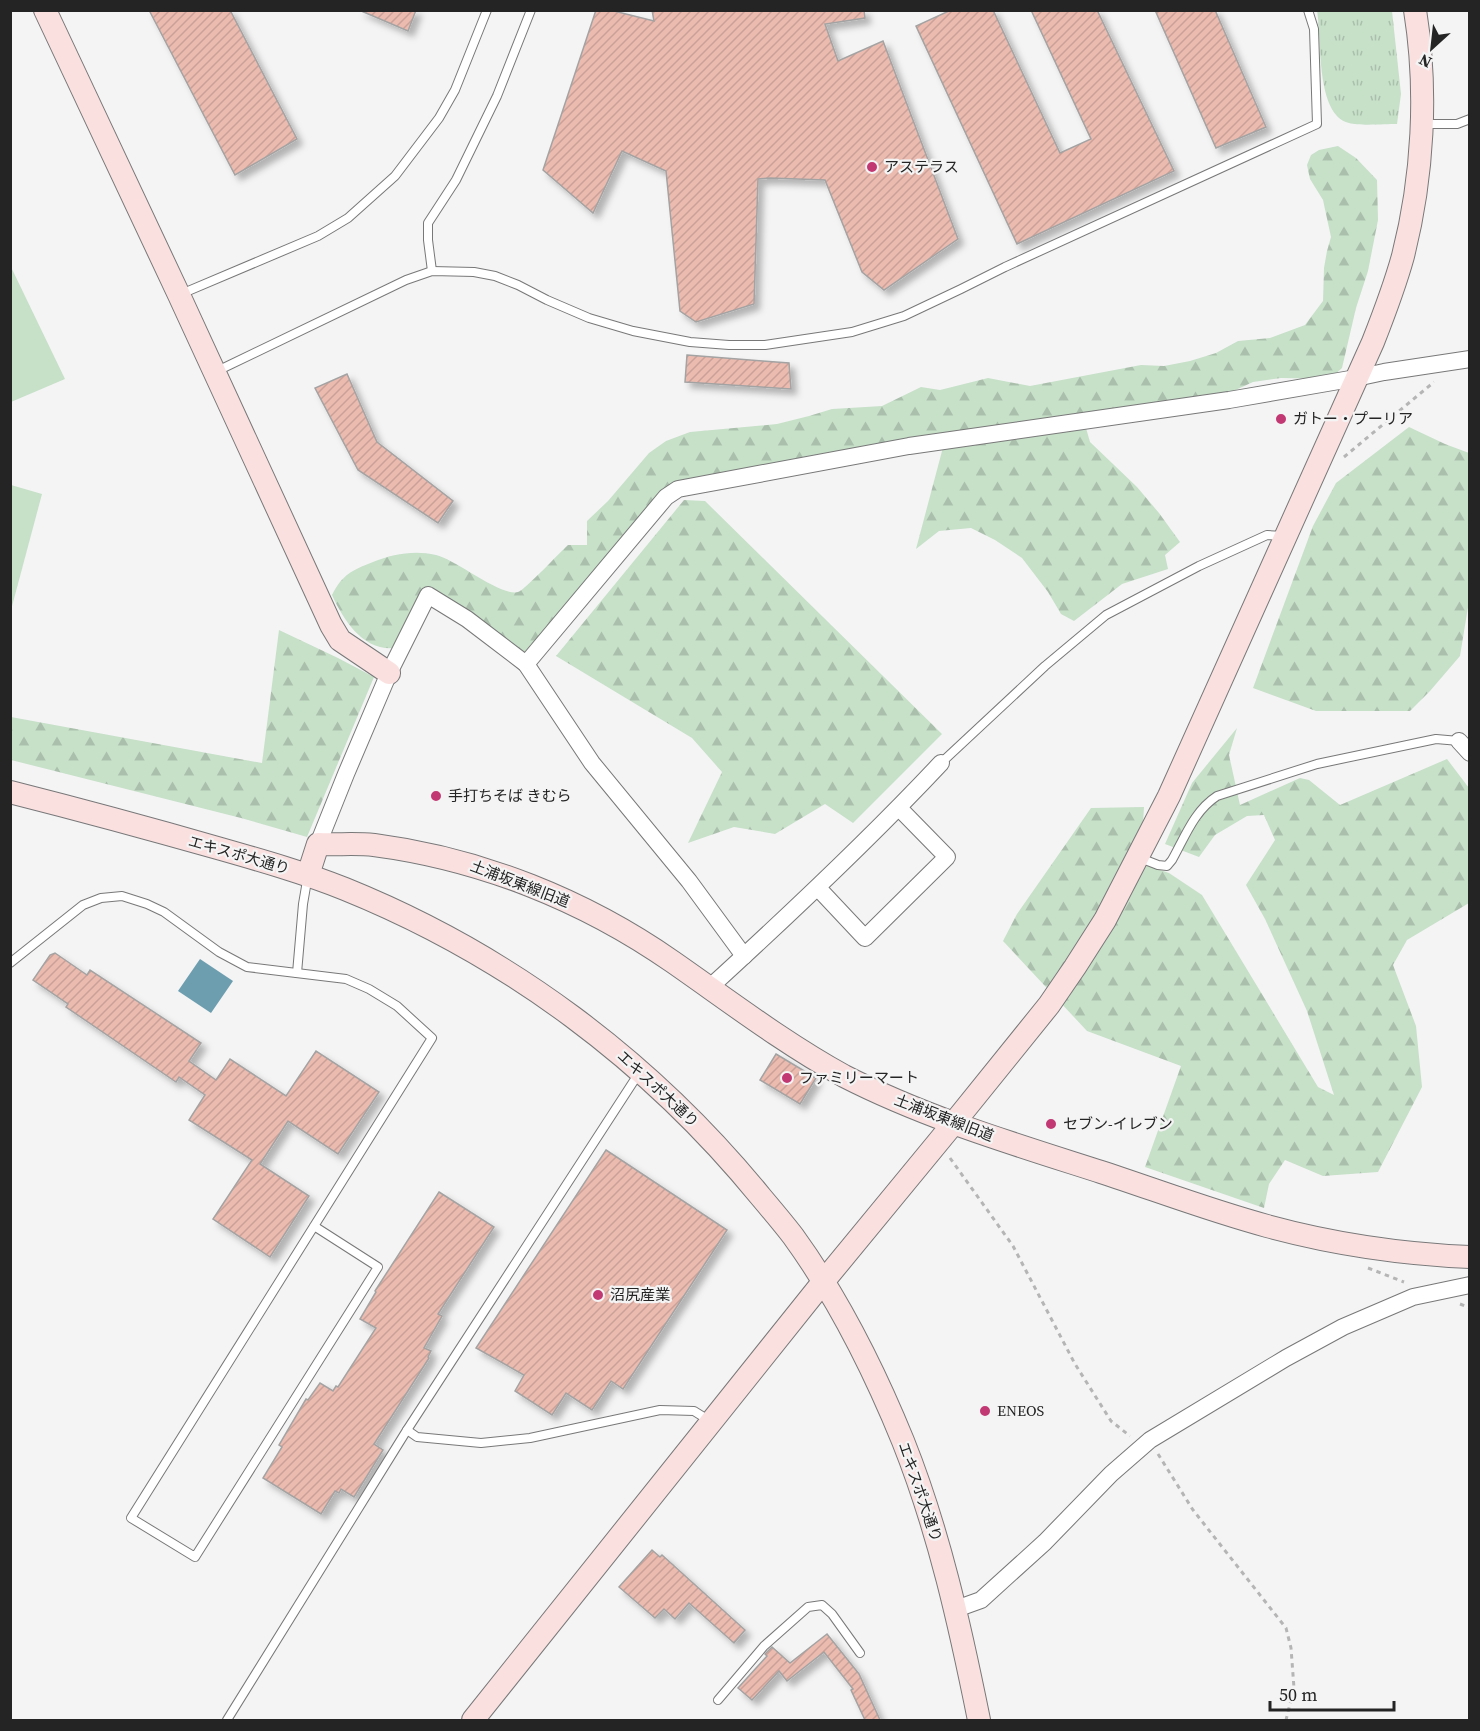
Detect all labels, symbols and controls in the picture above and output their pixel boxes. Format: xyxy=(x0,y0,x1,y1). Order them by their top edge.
north arrow xyxy=(1402,18,1462,78)
text: N xyxy=(1415,49,1435,74)
place label: アステラス xyxy=(884,156,959,177)
marker: アステラス xyxy=(865,160,879,174)
place label: ガトー・プーリア xyxy=(1293,408,1413,429)
marker: ガトー・プーリア xyxy=(1274,412,1288,426)
place label: 手打ちそば きむら xyxy=(448,785,572,806)
marker: 手打ちそば きむら xyxy=(429,789,443,803)
street label: エキスポ大通り xyxy=(186,830,292,879)
street label: 土浦坂東線旧道 xyxy=(467,855,573,912)
street label: エキスポ大通り xyxy=(613,1045,704,1132)
place label: ファミリーマート xyxy=(799,1067,919,1088)
marker: ファミリーマート xyxy=(780,1071,794,1085)
street label: 土浦坂東線旧道 xyxy=(891,1089,997,1146)
place label: セブン-イレブン xyxy=(1063,1113,1173,1134)
marker: セブン-イレブン xyxy=(1044,1117,1058,1131)
place label: 沼尻産業 xyxy=(610,1284,670,1305)
marker: 沼尻産業 xyxy=(591,1288,605,1302)
place label: ENEOS xyxy=(997,1400,1045,1421)
marker: ENEOS xyxy=(978,1404,992,1418)
street label: エキスポ大通り xyxy=(894,1439,947,1545)
scale bar xyxy=(1270,1674,1394,1712)
text: 50 m xyxy=(1279,1682,1317,1707)

